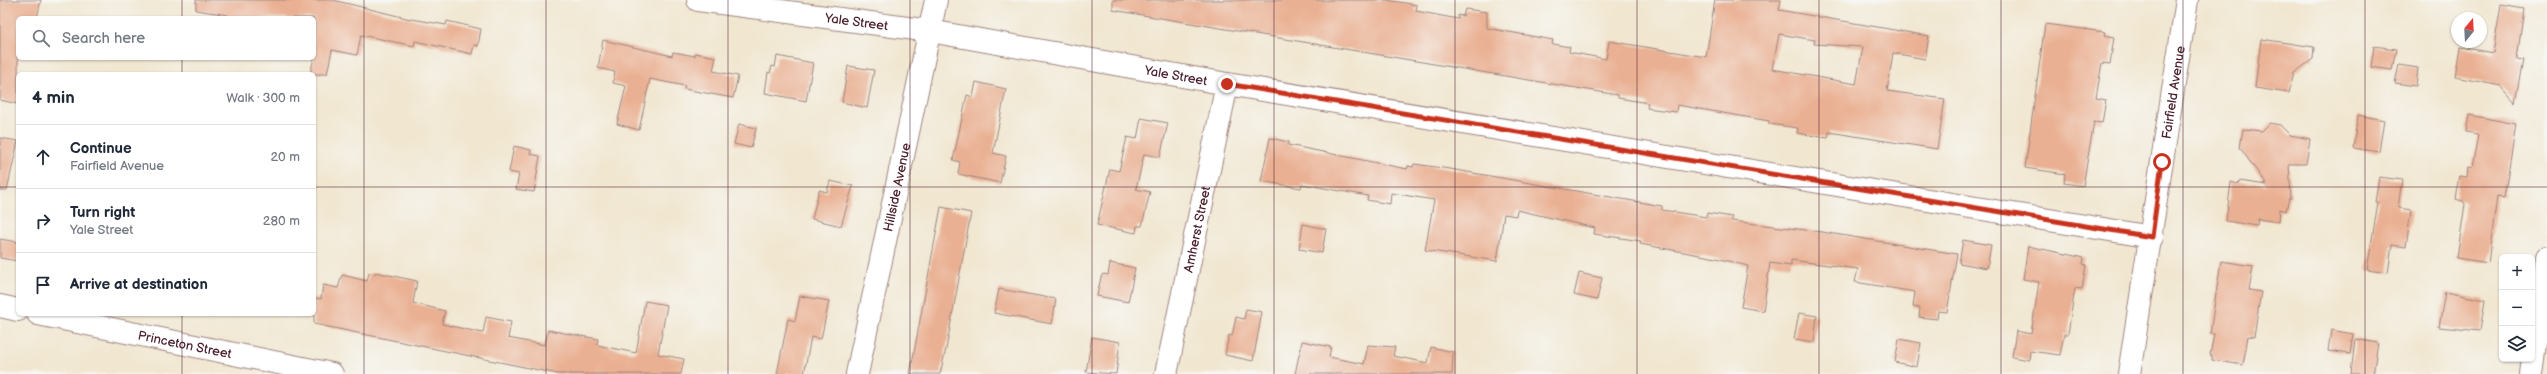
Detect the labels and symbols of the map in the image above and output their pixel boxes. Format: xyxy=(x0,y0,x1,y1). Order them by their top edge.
street label: Yale Street xyxy=(823,10,889,34)
north arrow xyxy=(2451,12,2487,48)
street label: Fairfield Avenue xyxy=(2159,45,2189,140)
street label: Yale Street xyxy=(1142,62,1208,89)
route end xyxy=(1218,75,1236,93)
street label: Hillside Avenue xyxy=(880,141,915,233)
route start xyxy=(2153,153,2171,171)
street label: Amherst Street xyxy=(1181,185,1214,274)
street label: Princeton Street xyxy=(136,328,233,362)

